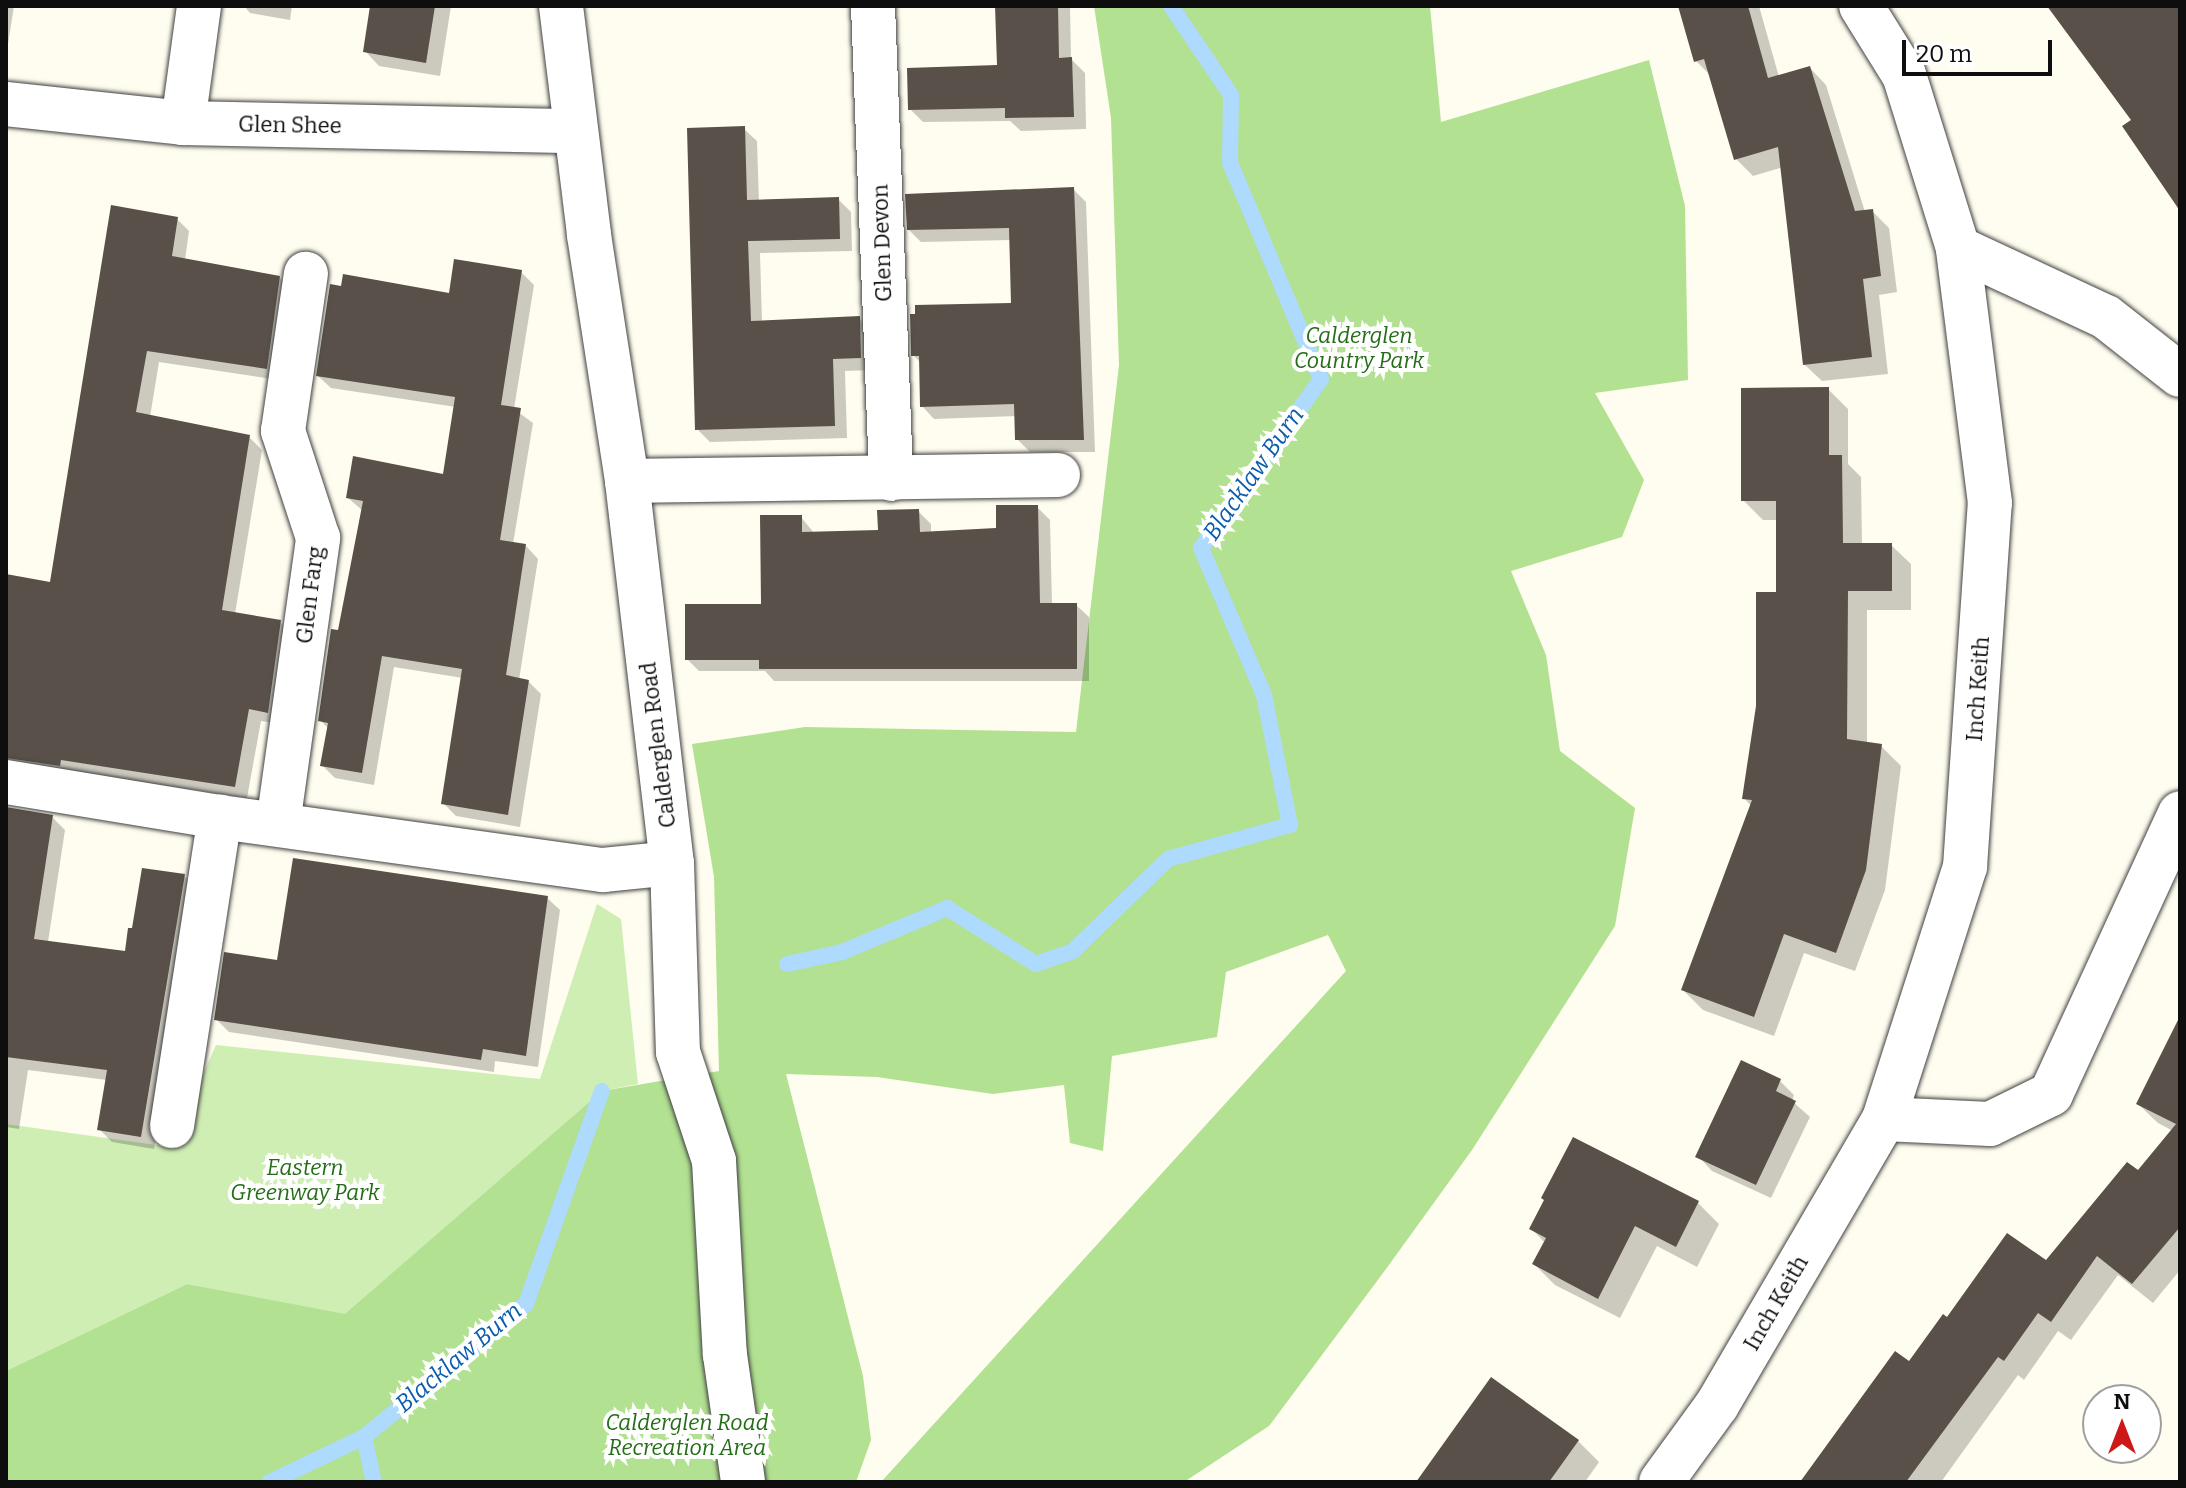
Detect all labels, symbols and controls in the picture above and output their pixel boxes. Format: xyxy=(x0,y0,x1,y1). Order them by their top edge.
scale bar xyxy=(1906,24,2056,74)
text: 20 m xyxy=(1916,40,1972,68)
street label: Glen Shee xyxy=(238,111,342,139)
street label: Glen Devon xyxy=(867,184,897,302)
park label: Calderglen Country Park xyxy=(1294,322,1424,374)
water label: Blacklaw Burn xyxy=(1198,402,1310,546)
street label: Glen Farg xyxy=(291,545,329,645)
street label: Inch Keith xyxy=(1961,636,1995,742)
street label: Calderglen Road xyxy=(635,661,681,829)
park label: Eastern Greenway Park xyxy=(230,1154,380,1206)
street label: Inch Keith xyxy=(1738,1251,1814,1355)
water label: Blacklaw Burn xyxy=(390,1297,528,1419)
north arrow xyxy=(2082,1384,2162,1464)
text: N xyxy=(2114,1388,2130,1415)
park label: Calderglen Road Recreation Area xyxy=(605,1409,769,1460)

